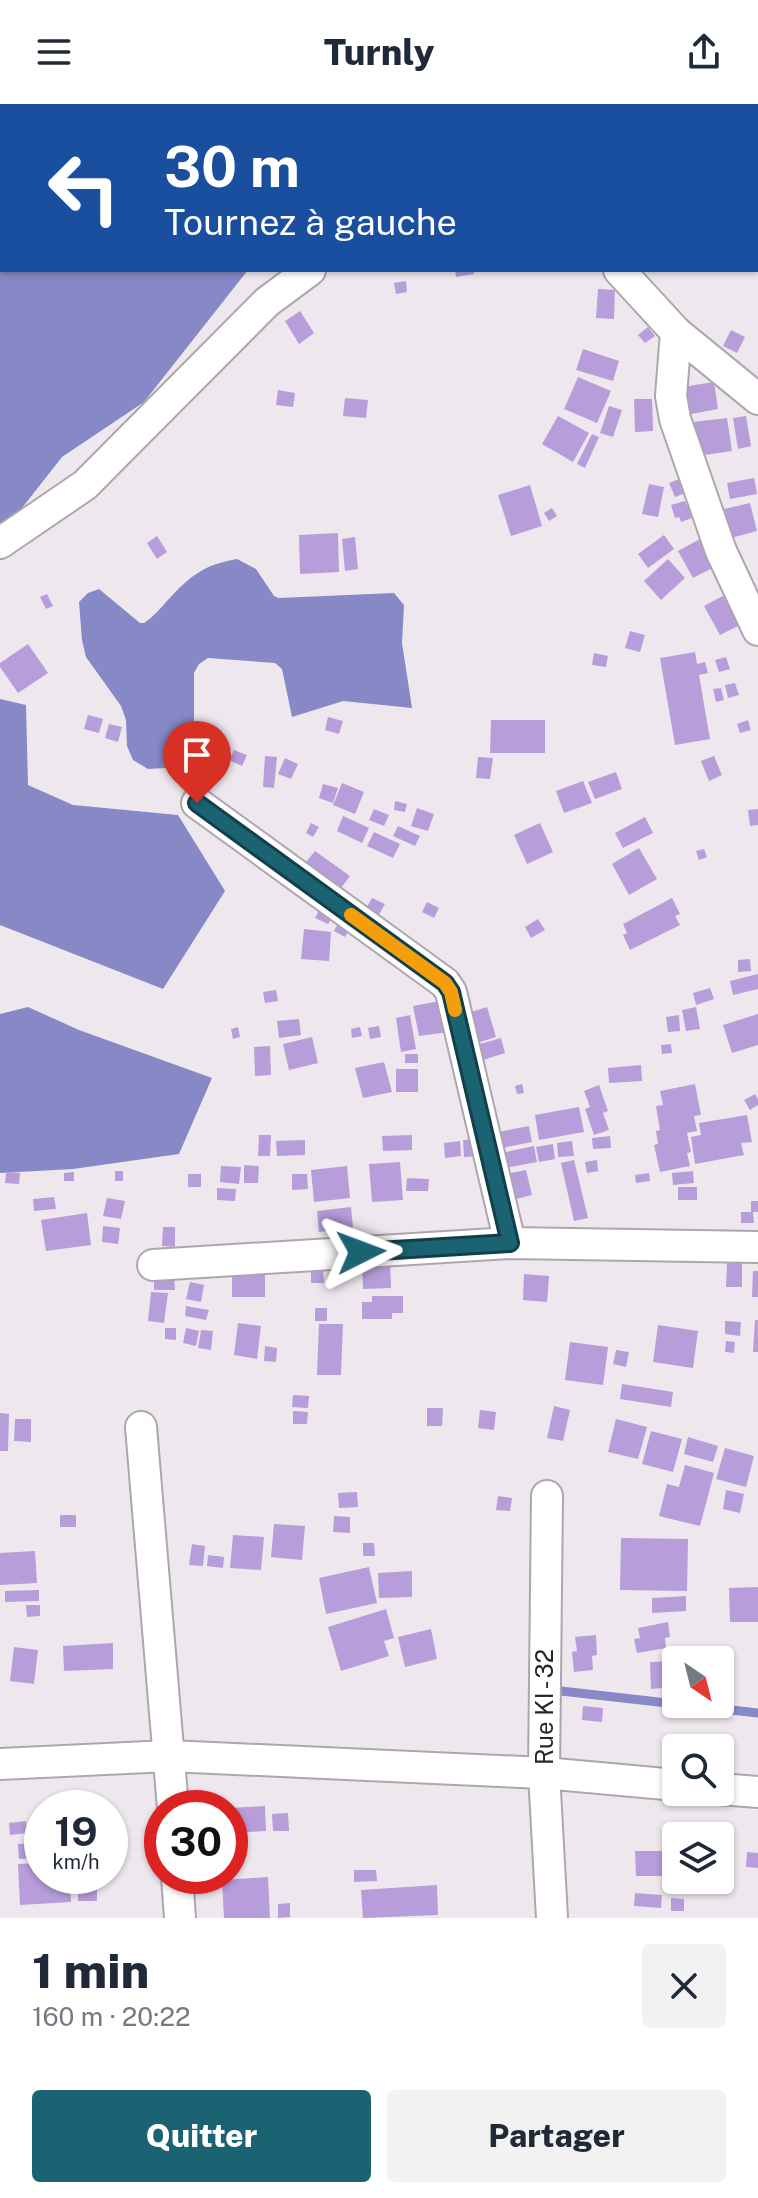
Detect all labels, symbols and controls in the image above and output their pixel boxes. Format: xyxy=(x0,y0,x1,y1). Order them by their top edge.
icon: menu xyxy=(32,30,76,74)
icon: share xyxy=(682,30,726,74)
text: Turnly xyxy=(324,31,434,73)
text: 30 m xyxy=(164,134,300,200)
icon: left xyxy=(32,136,136,240)
text: Tournez à gauche xyxy=(164,201,457,243)
pin xyxy=(163,721,231,803)
icon: arrive xyxy=(175,733,219,777)
position arrow xyxy=(319,1210,403,1294)
north arrow xyxy=(662,1646,734,1718)
map controls xyxy=(662,1646,734,1894)
street label: Rue KI - 32 xyxy=(530,1649,558,1765)
button: search xyxy=(662,1734,734,1806)
speed limit sign: 30 xyxy=(144,1790,248,1894)
text: 19 xyxy=(54,1808,98,1855)
button: layers xyxy=(662,1822,734,1894)
text: km/h xyxy=(52,1850,100,1874)
text: 1 min xyxy=(32,1942,149,1999)
button: close xyxy=(642,1944,726,2028)
text: 160 m · 20:22 xyxy=(32,2001,191,2032)
button: Quitter xyxy=(32,2090,371,2182)
button: Partager xyxy=(387,2090,726,2182)

